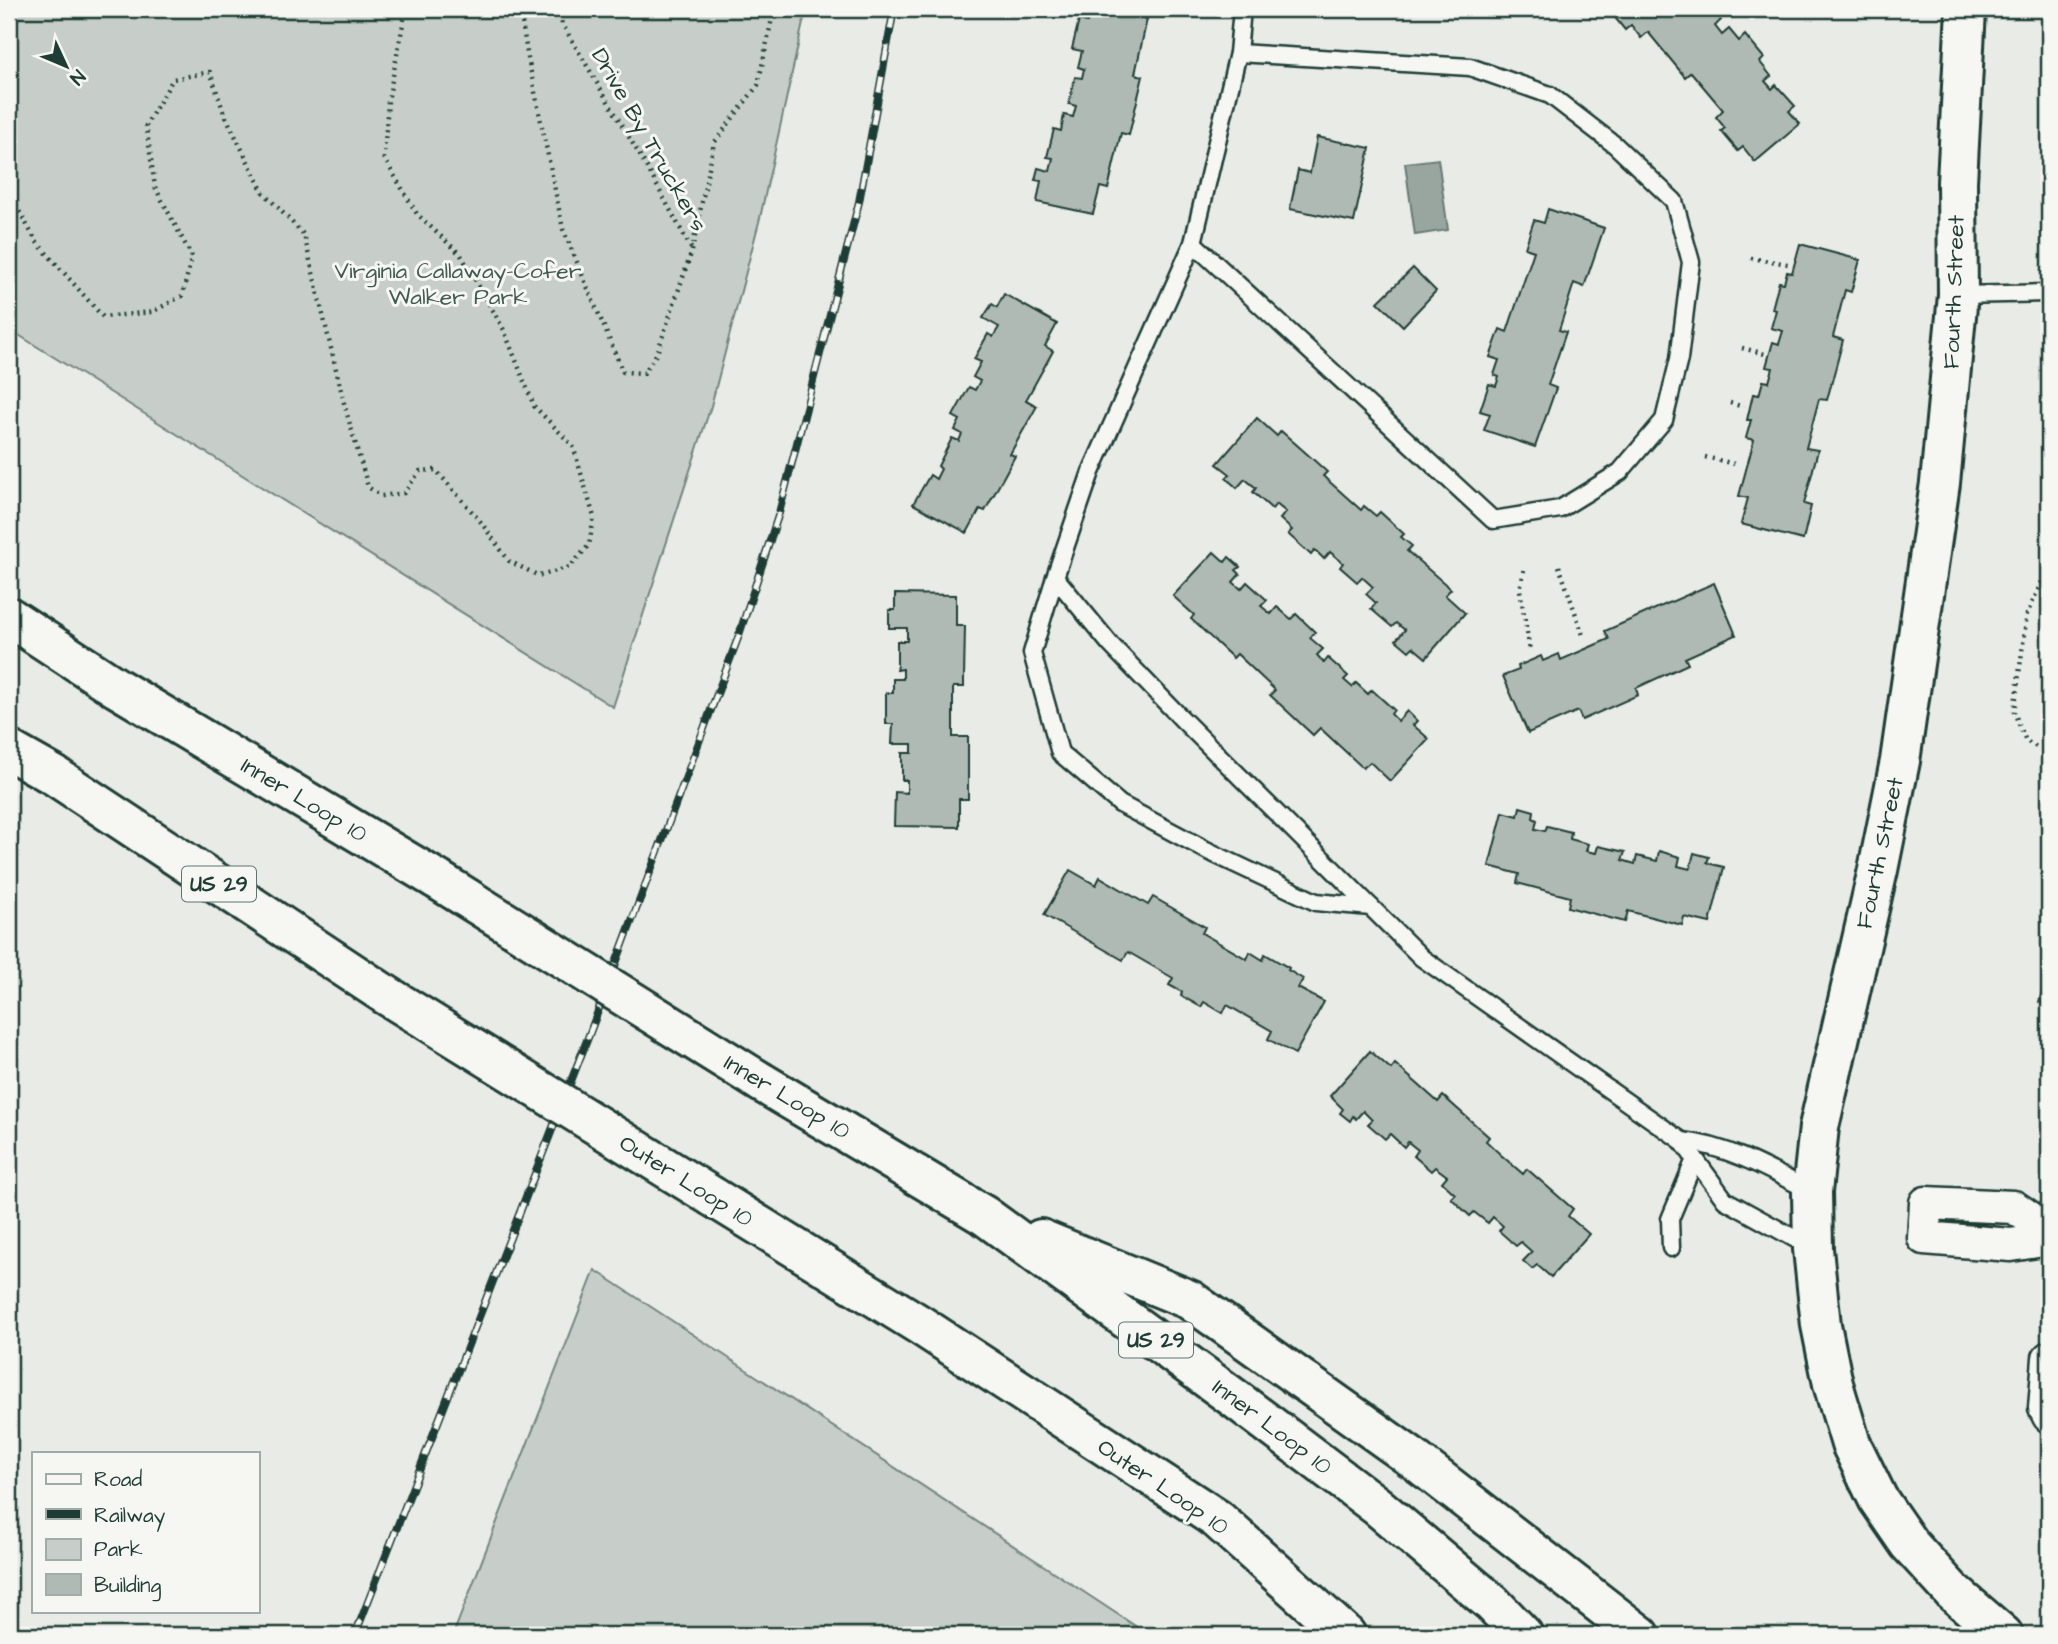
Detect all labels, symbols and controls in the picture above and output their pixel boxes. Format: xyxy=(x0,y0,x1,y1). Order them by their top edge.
north arrow xyxy=(32,32,102,102)
street label: Drive By Truckers xyxy=(583,42,715,238)
text: N xyxy=(63,63,91,90)
street label: Fourth Street xyxy=(1935,214,1973,370)
park label: Virginia Callaway-Cofer Walker Park xyxy=(335,255,582,313)
street label: Inner Loop 10 xyxy=(235,750,373,850)
street label: Fourth Street xyxy=(1848,774,1912,932)
road number: US 29 xyxy=(182,866,256,902)
street label: Inner Loop 10 xyxy=(718,1047,856,1147)
street label: Outer Loop 10 xyxy=(613,1127,759,1235)
road number: US 29 xyxy=(1119,1322,1193,1358)
street label: Inner Loop 10 xyxy=(1206,1371,1338,1483)
street label: Outer Loop 10 xyxy=(1091,1431,1235,1543)
legend xyxy=(32,1452,259,1612)
text: Road xyxy=(94,1465,142,1494)
text: Railway xyxy=(94,1501,166,1532)
text: Park xyxy=(94,1535,143,1564)
text: Building xyxy=(94,1571,162,1602)

